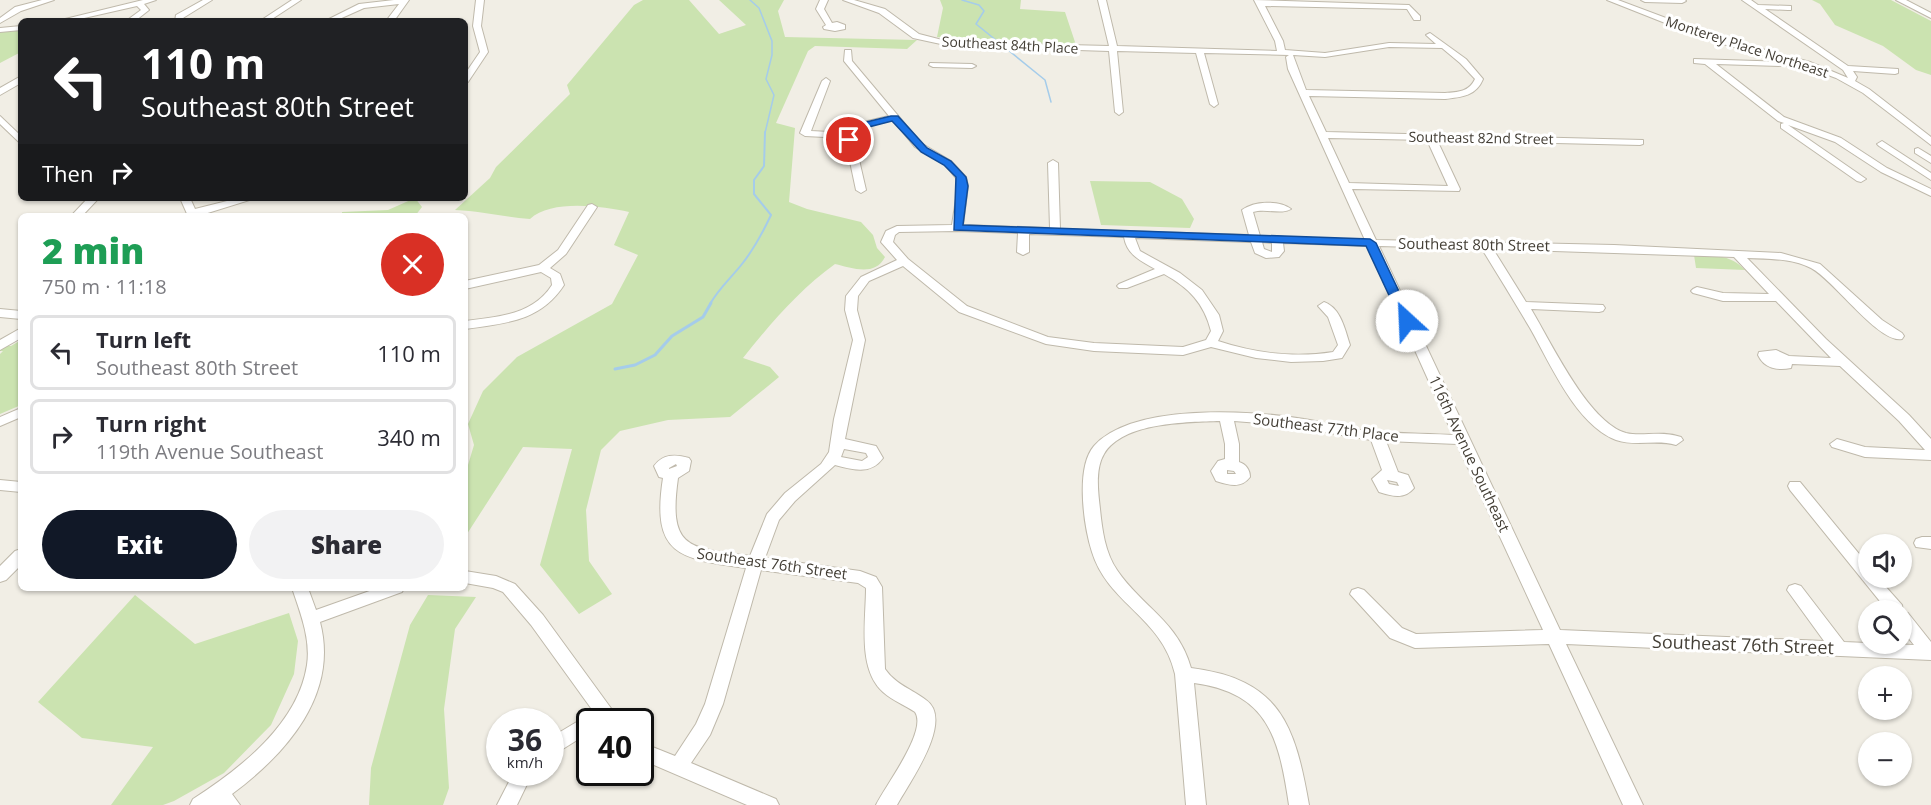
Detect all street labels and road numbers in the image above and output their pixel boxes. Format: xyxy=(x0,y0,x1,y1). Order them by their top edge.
street label: Monterey Place Northeast xyxy=(1663,11,1831,82)
street label: Southeast 84th Place xyxy=(941,31,1079,58)
street label: Southeast 82nd Street xyxy=(1408,127,1554,148)
street label: Southeast 80th Street xyxy=(1398,233,1550,255)
street label: 116th Avenue Southeast xyxy=(1425,372,1515,535)
street label: Southeast 77th Place xyxy=(1252,408,1400,446)
street label: Southeast 76th Street xyxy=(696,543,849,583)
street label: Southeast 76th Street xyxy=(1652,629,1834,659)

